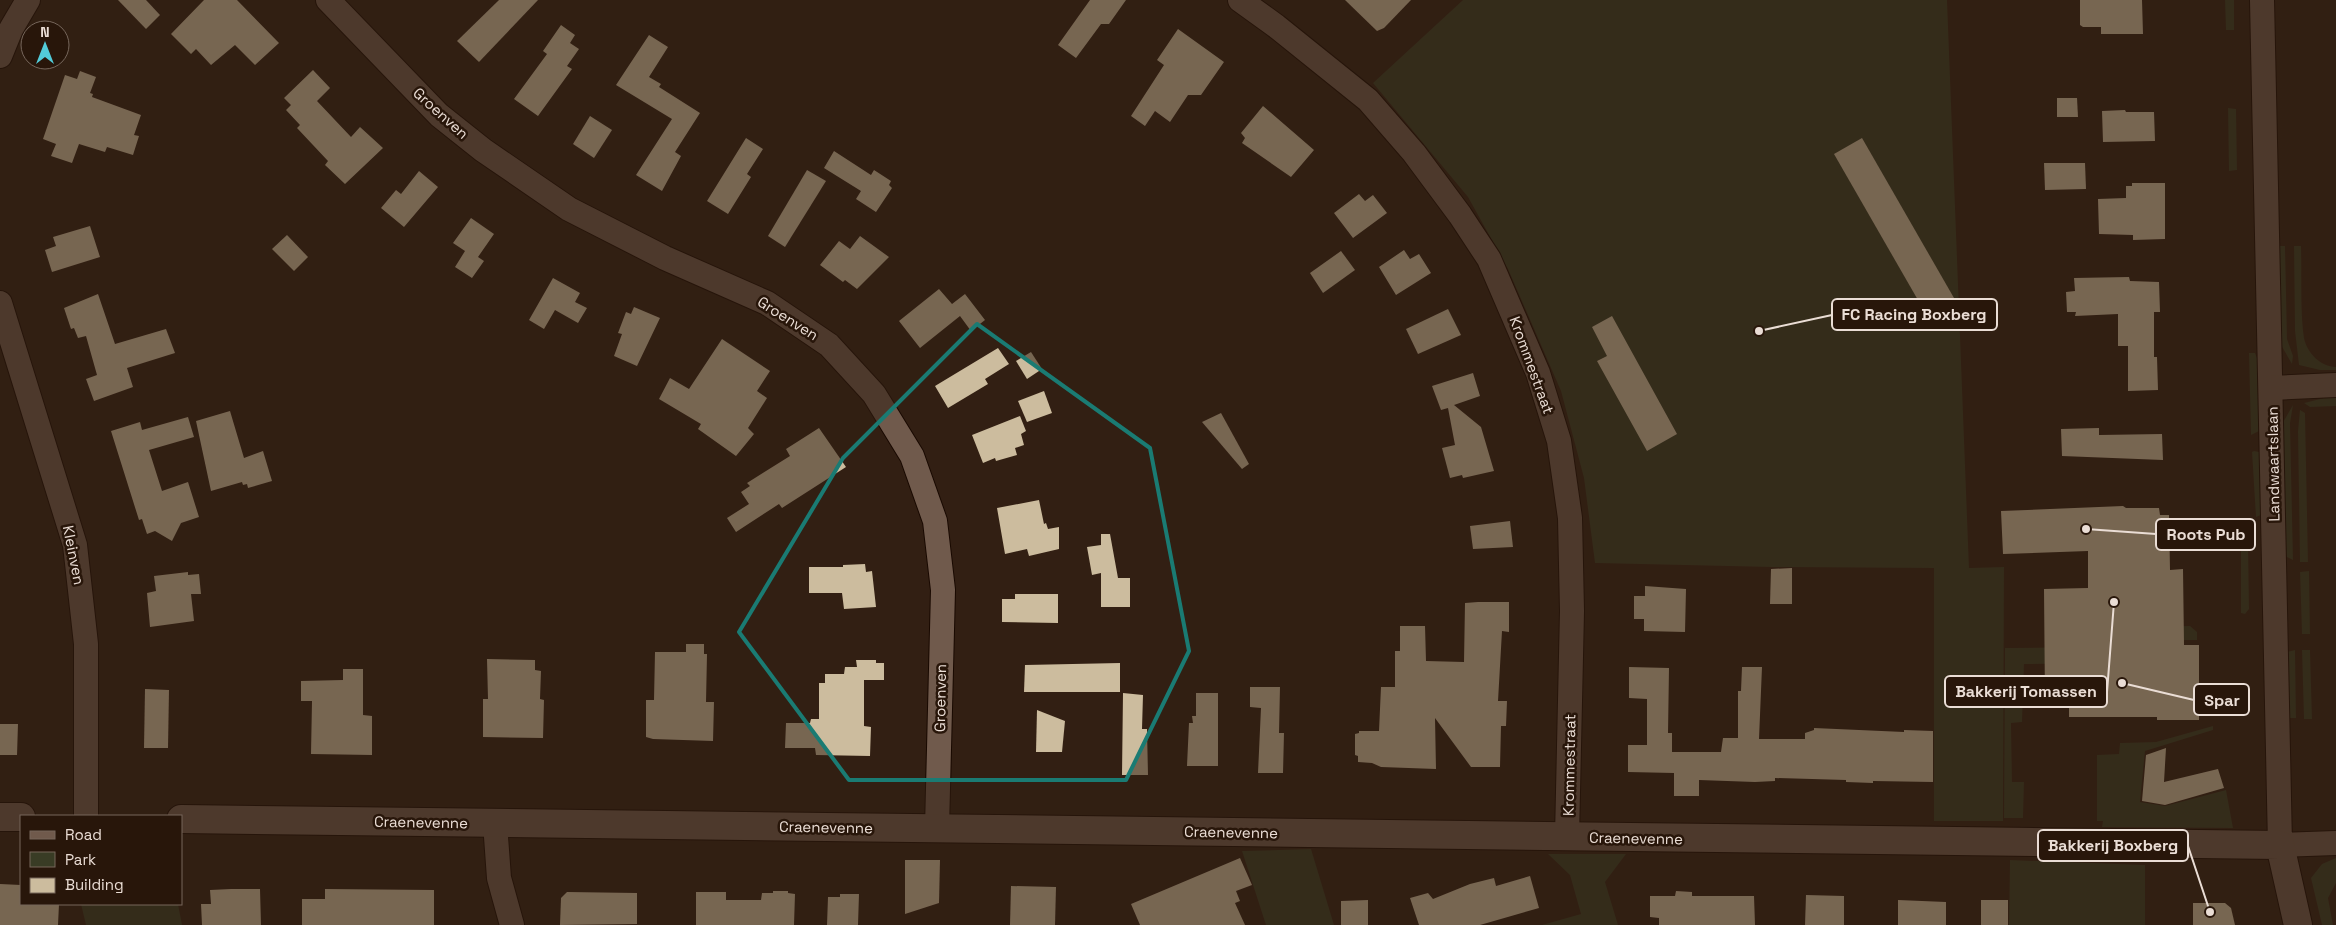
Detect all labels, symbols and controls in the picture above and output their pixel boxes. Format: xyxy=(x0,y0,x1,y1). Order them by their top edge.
north arrow xyxy=(20,20,70,70)
text: N xyxy=(40,23,50,41)
street label: Groenven xyxy=(409,83,473,143)
street label: Groenven xyxy=(754,292,822,344)
callout: FC Racing Boxberg xyxy=(1832,299,1997,330)
text: FC Racing Boxberg xyxy=(1842,304,1986,325)
street label: Krommestraat xyxy=(1506,314,1558,416)
street label: Landwaartslaan xyxy=(2262,406,2284,522)
callout: Roots Pub xyxy=(2156,519,2255,550)
street label: Kleinven xyxy=(59,524,89,586)
text: Roots Pub xyxy=(2167,524,2245,545)
street label: Groenven xyxy=(930,664,950,732)
callout: Bakkerij Tomassen xyxy=(1945,676,2107,707)
text: Bakkerij Tomassen xyxy=(1955,681,2097,702)
callout: Spar xyxy=(2194,684,2249,715)
text: Spar xyxy=(2204,690,2240,711)
street label: Krommestraat xyxy=(1559,714,1579,816)
street label: Craenevenne xyxy=(374,812,468,832)
legend xyxy=(20,815,182,905)
street label: Craenevenne xyxy=(779,817,873,837)
street label: Craenevenne xyxy=(1184,822,1278,842)
text: Road xyxy=(65,825,102,844)
street label: Craenevenne xyxy=(1589,828,1683,848)
callout: Bakkerij Boxberg xyxy=(2038,830,2188,861)
text: Bakkerij Boxberg xyxy=(2048,835,2178,856)
text: Park xyxy=(65,850,96,869)
text: Building xyxy=(65,875,124,894)

